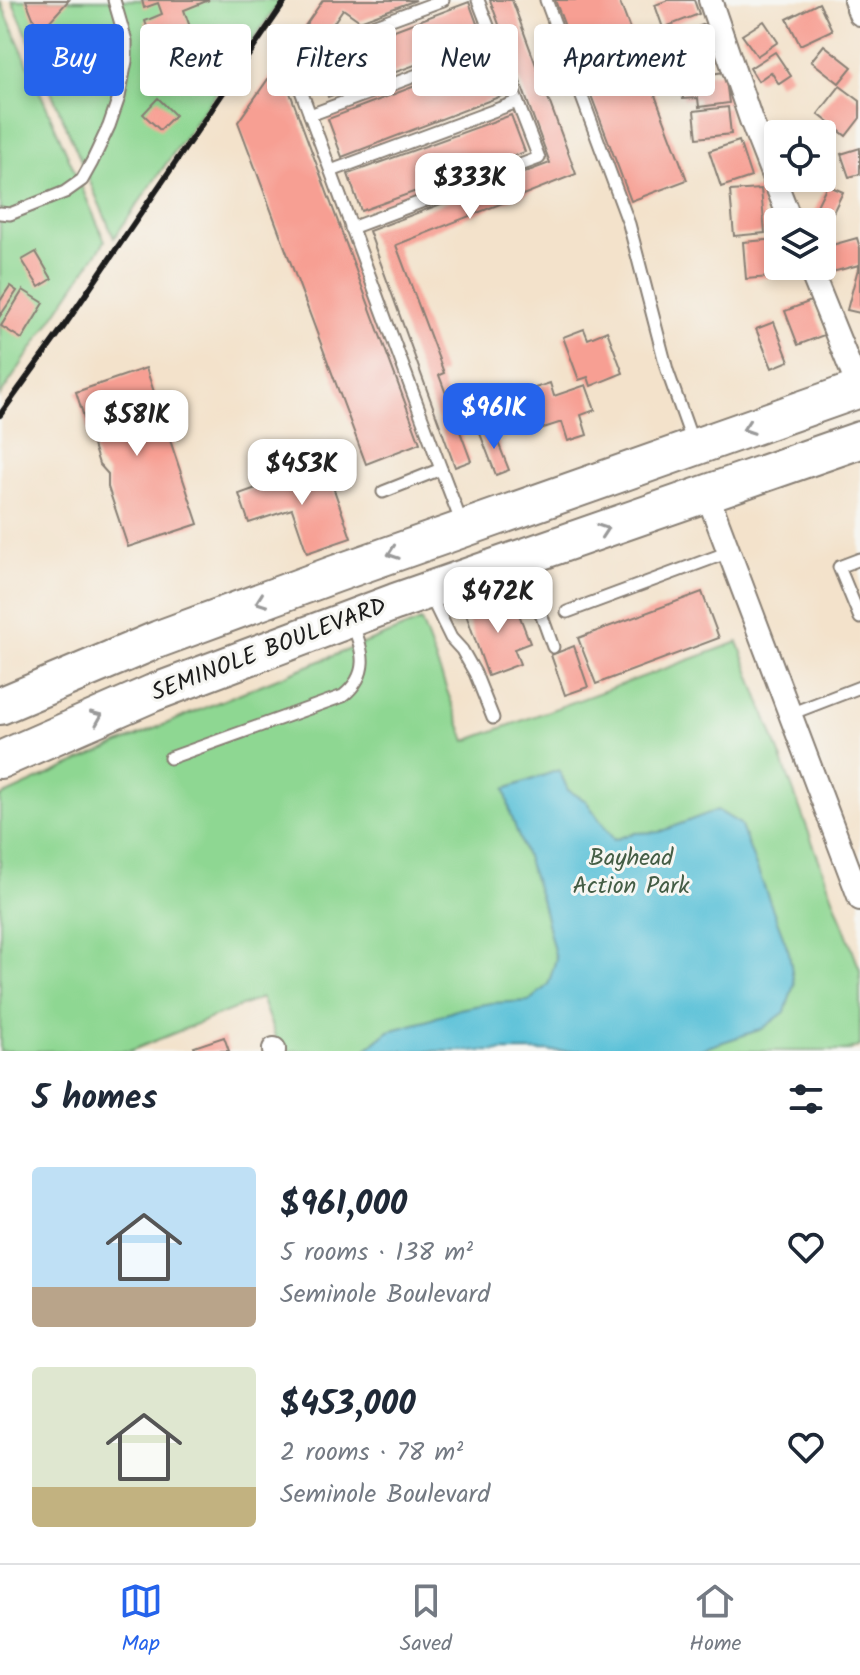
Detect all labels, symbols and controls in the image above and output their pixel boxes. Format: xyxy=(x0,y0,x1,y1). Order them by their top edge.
chip: Buy xyxy=(24,24,124,96)
chip: Rent xyxy=(140,24,251,96)
chip: Filters xyxy=(267,24,396,96)
chip: New xyxy=(412,24,518,96)
chip: Apartment xyxy=(534,24,715,96)
map controls xyxy=(764,120,836,280)
button: locate xyxy=(764,120,836,192)
pin: $333K xyxy=(414,153,526,221)
text: $333K xyxy=(433,158,507,200)
button: layers xyxy=(764,208,836,280)
pin: $961K xyxy=(438,383,550,451)
text: $961K xyxy=(461,388,527,430)
pin: $581K xyxy=(81,390,193,458)
text: $581K xyxy=(103,395,171,437)
one-way arrow xyxy=(742,418,756,435)
pin: $453K xyxy=(246,439,358,507)
text: $453K xyxy=(266,444,338,486)
one-way arrow xyxy=(595,524,609,540)
one-way arrow xyxy=(387,544,401,560)
pin: $472K xyxy=(442,567,554,635)
text: $472K xyxy=(462,572,534,614)
street label: SEMINOLE BOULEVARD xyxy=(146,587,392,713)
one-way arrow xyxy=(255,592,269,608)
one-way arrow xyxy=(88,711,103,727)
park label: Bayhead Action Park xyxy=(572,839,690,906)
text: 5 homes xyxy=(32,1072,157,1126)
icon: filters xyxy=(784,1077,828,1121)
text: $961,000 xyxy=(280,1178,407,1232)
icon: home xyxy=(96,1199,192,1295)
icon: heart xyxy=(784,1225,828,1269)
text: 5 rooms · 138 m² xyxy=(280,1232,473,1274)
text: Seminole Boulevard xyxy=(280,1274,490,1316)
text: $453,000 xyxy=(280,1378,416,1432)
icon: home xyxy=(96,1399,192,1495)
icon: heart xyxy=(784,1425,828,1469)
text: 2 rooms · 78 m² xyxy=(280,1432,463,1474)
text: Seminole Boulevard xyxy=(280,1474,490,1516)
tab: Map xyxy=(119,1579,163,1662)
tab: Saved xyxy=(400,1579,452,1662)
tab: Home xyxy=(689,1579,741,1662)

